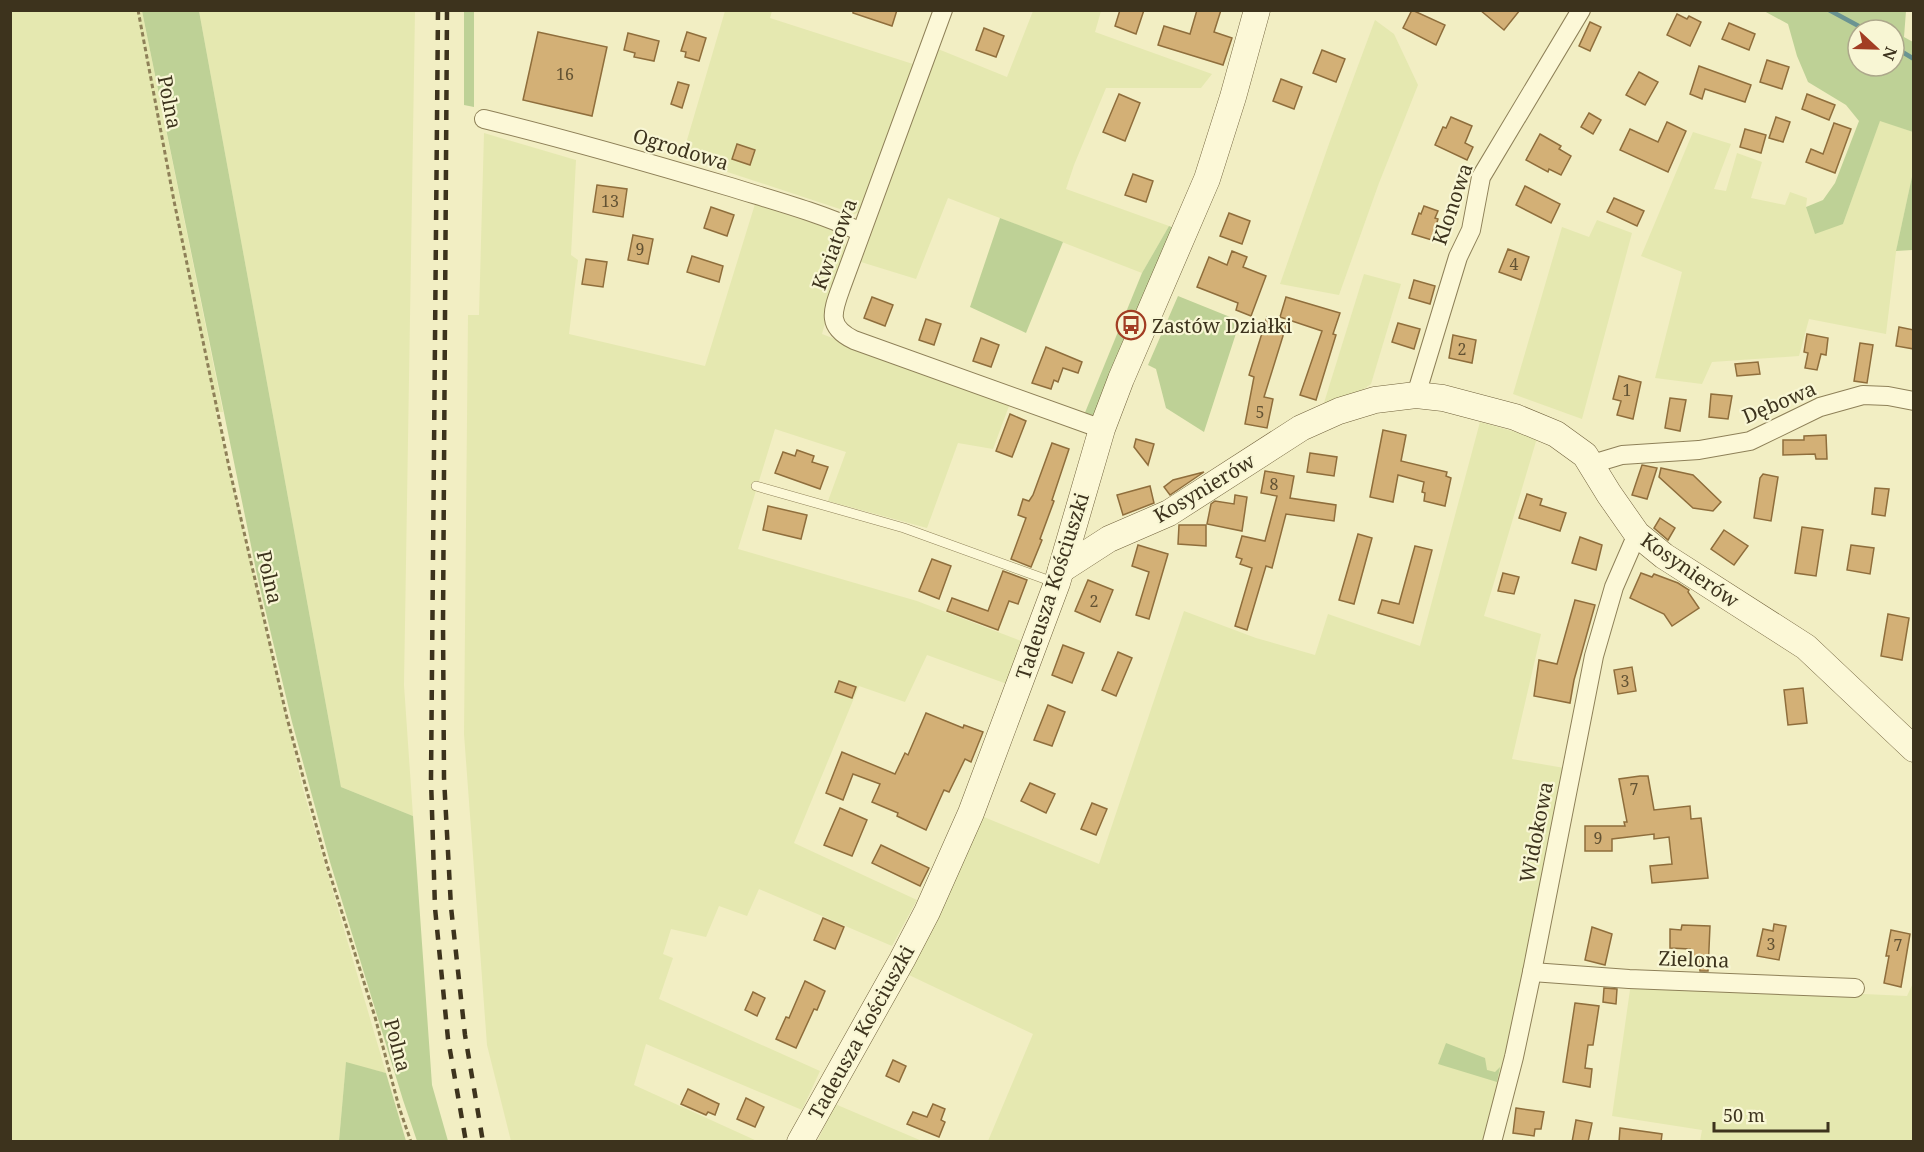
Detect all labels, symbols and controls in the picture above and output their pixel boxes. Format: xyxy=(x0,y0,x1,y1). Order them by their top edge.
north arrow xyxy=(1846,18,1906,78)
text: N xyxy=(1877,44,1902,64)
house number: 16 xyxy=(556,63,574,85)
street label: Polna xyxy=(152,73,188,131)
street label: Ogrodowa xyxy=(630,122,732,176)
street label: Klonowa xyxy=(1425,160,1479,248)
house number: 13 xyxy=(601,190,619,212)
street label: Kwiatowa xyxy=(805,195,863,293)
house number: 9 xyxy=(636,238,644,260)
house number: 4 xyxy=(1510,253,1519,275)
bus stop icon: Zastów Działki xyxy=(1115,309,1147,341)
place label: Zastów Działki xyxy=(1152,312,1293,339)
house number: 2 xyxy=(1458,338,1466,360)
street label: Dębowa xyxy=(1738,374,1820,430)
house number: 1 xyxy=(1623,379,1631,401)
house number: 5 xyxy=(1256,401,1264,423)
street label: Kosynierów xyxy=(1148,447,1260,529)
house number: 8 xyxy=(1270,473,1279,495)
street label: Tadeusza Kościuszki xyxy=(1009,489,1095,683)
street label: Kosynierów xyxy=(1636,526,1745,614)
street label: Polna xyxy=(251,548,289,606)
house number: 2 xyxy=(1090,590,1098,612)
house number: 3 xyxy=(1621,670,1630,692)
house number: 7 xyxy=(1630,778,1639,800)
street label: Widokowa xyxy=(1513,779,1559,885)
house number: 9 xyxy=(1594,827,1602,849)
house number: 3 xyxy=(1767,933,1776,955)
house number: 7 xyxy=(1894,934,1903,956)
street label: Tadeusza Kościuszki xyxy=(802,940,920,1124)
street label: Zielona xyxy=(1658,944,1730,974)
street label: Polna xyxy=(378,1015,418,1075)
scale bar xyxy=(1714,1095,1828,1133)
text: 50 m xyxy=(1723,1103,1765,1127)

